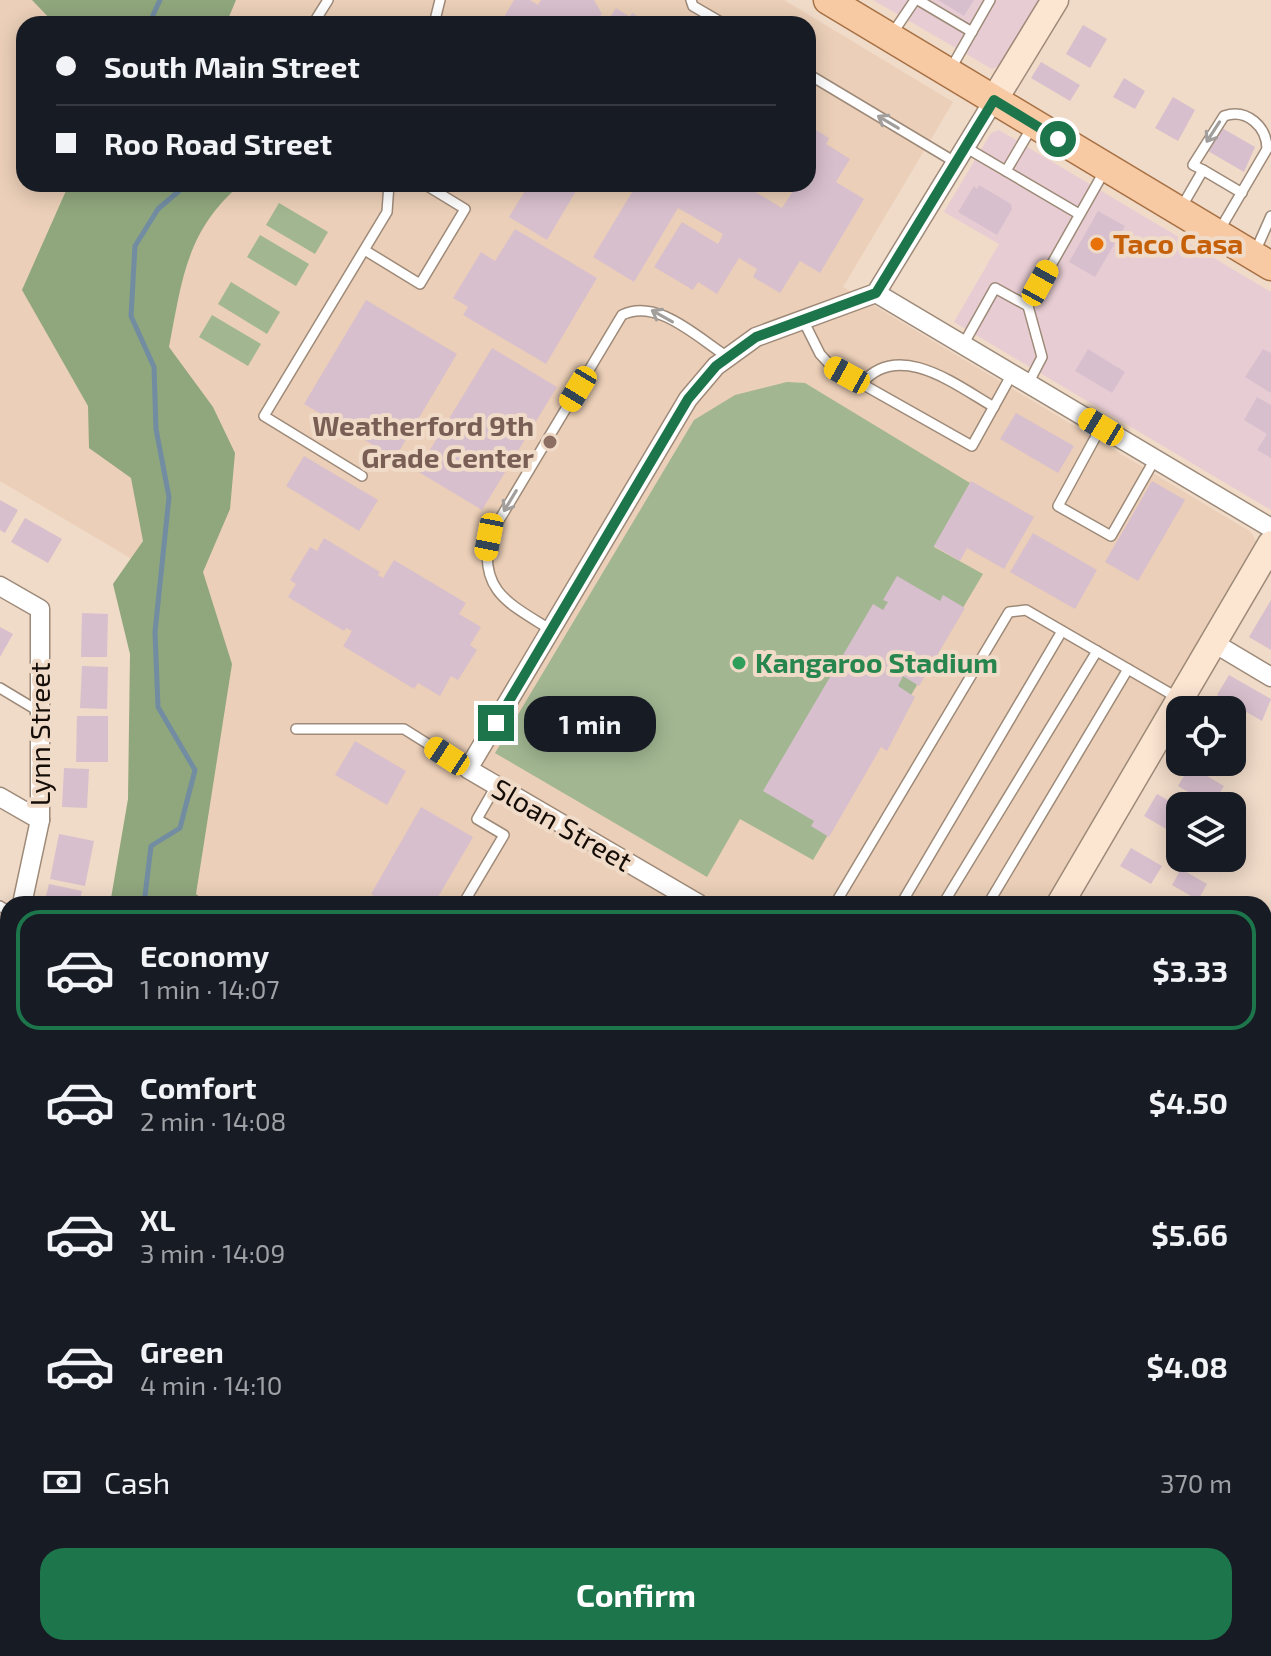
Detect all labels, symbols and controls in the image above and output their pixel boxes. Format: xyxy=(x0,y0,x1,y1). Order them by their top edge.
text: South Main Street xyxy=(104,48,360,84)
one-way arrow xyxy=(877,114,900,130)
one-way arrow xyxy=(1205,120,1221,142)
route start xyxy=(1040,121,1076,157)
text: Roo Road Street xyxy=(104,125,332,161)
place label: Taco Casa xyxy=(1113,226,1243,260)
marker: Taco Casa xyxy=(1088,235,1106,253)
car xyxy=(1018,256,1062,310)
one-way arrow xyxy=(651,308,674,324)
car xyxy=(820,353,874,397)
car xyxy=(555,362,601,416)
car xyxy=(1074,404,1128,450)
place label: Weatherford 9th Grade Center xyxy=(312,408,534,474)
marker: Weatherford 9th Grade Center xyxy=(541,433,559,451)
one-way arrow xyxy=(502,489,518,512)
car xyxy=(473,511,505,563)
place label: Kangaroo Stadium xyxy=(755,645,998,679)
marker: Kangaroo Stadium xyxy=(730,654,748,672)
street label: Lynn Street xyxy=(22,662,56,806)
callout: 1 min xyxy=(524,695,656,751)
map controls xyxy=(1166,696,1246,872)
button: locate xyxy=(1166,696,1246,776)
route end xyxy=(478,705,514,741)
text: 1 min xyxy=(559,708,621,739)
car xyxy=(420,733,474,779)
street label: Sloan Street xyxy=(487,771,638,878)
button: layers xyxy=(1166,792,1246,872)
icon: car xyxy=(44,934,116,1006)
text: Economy xyxy=(140,937,269,973)
text: $3.33 xyxy=(1152,952,1228,988)
text: 1 min · 14:07 xyxy=(140,973,280,1004)
icon: car xyxy=(44,1066,116,1138)
text: Comfort xyxy=(140,1069,257,1105)
text: $4.50 xyxy=(1149,1084,1228,1120)
text: 2 min · 14:08 xyxy=(140,1105,286,1136)
icon: car xyxy=(44,1198,116,1270)
text: XL xyxy=(140,1201,175,1237)
text: $5.66 xyxy=(1151,1216,1228,1252)
text: 3 min · 14:09 xyxy=(140,1237,285,1268)
icon: car xyxy=(44,1330,116,1402)
text: Green xyxy=(140,1333,224,1369)
text: $4.08 xyxy=(1147,1348,1228,1384)
text: 4 min · 14:10 xyxy=(140,1369,282,1400)
icon: cash xyxy=(40,1460,84,1504)
text: Cash xyxy=(104,1464,170,1500)
text: 370 m xyxy=(1160,1467,1232,1498)
button: Confirm xyxy=(40,1548,1232,1640)

